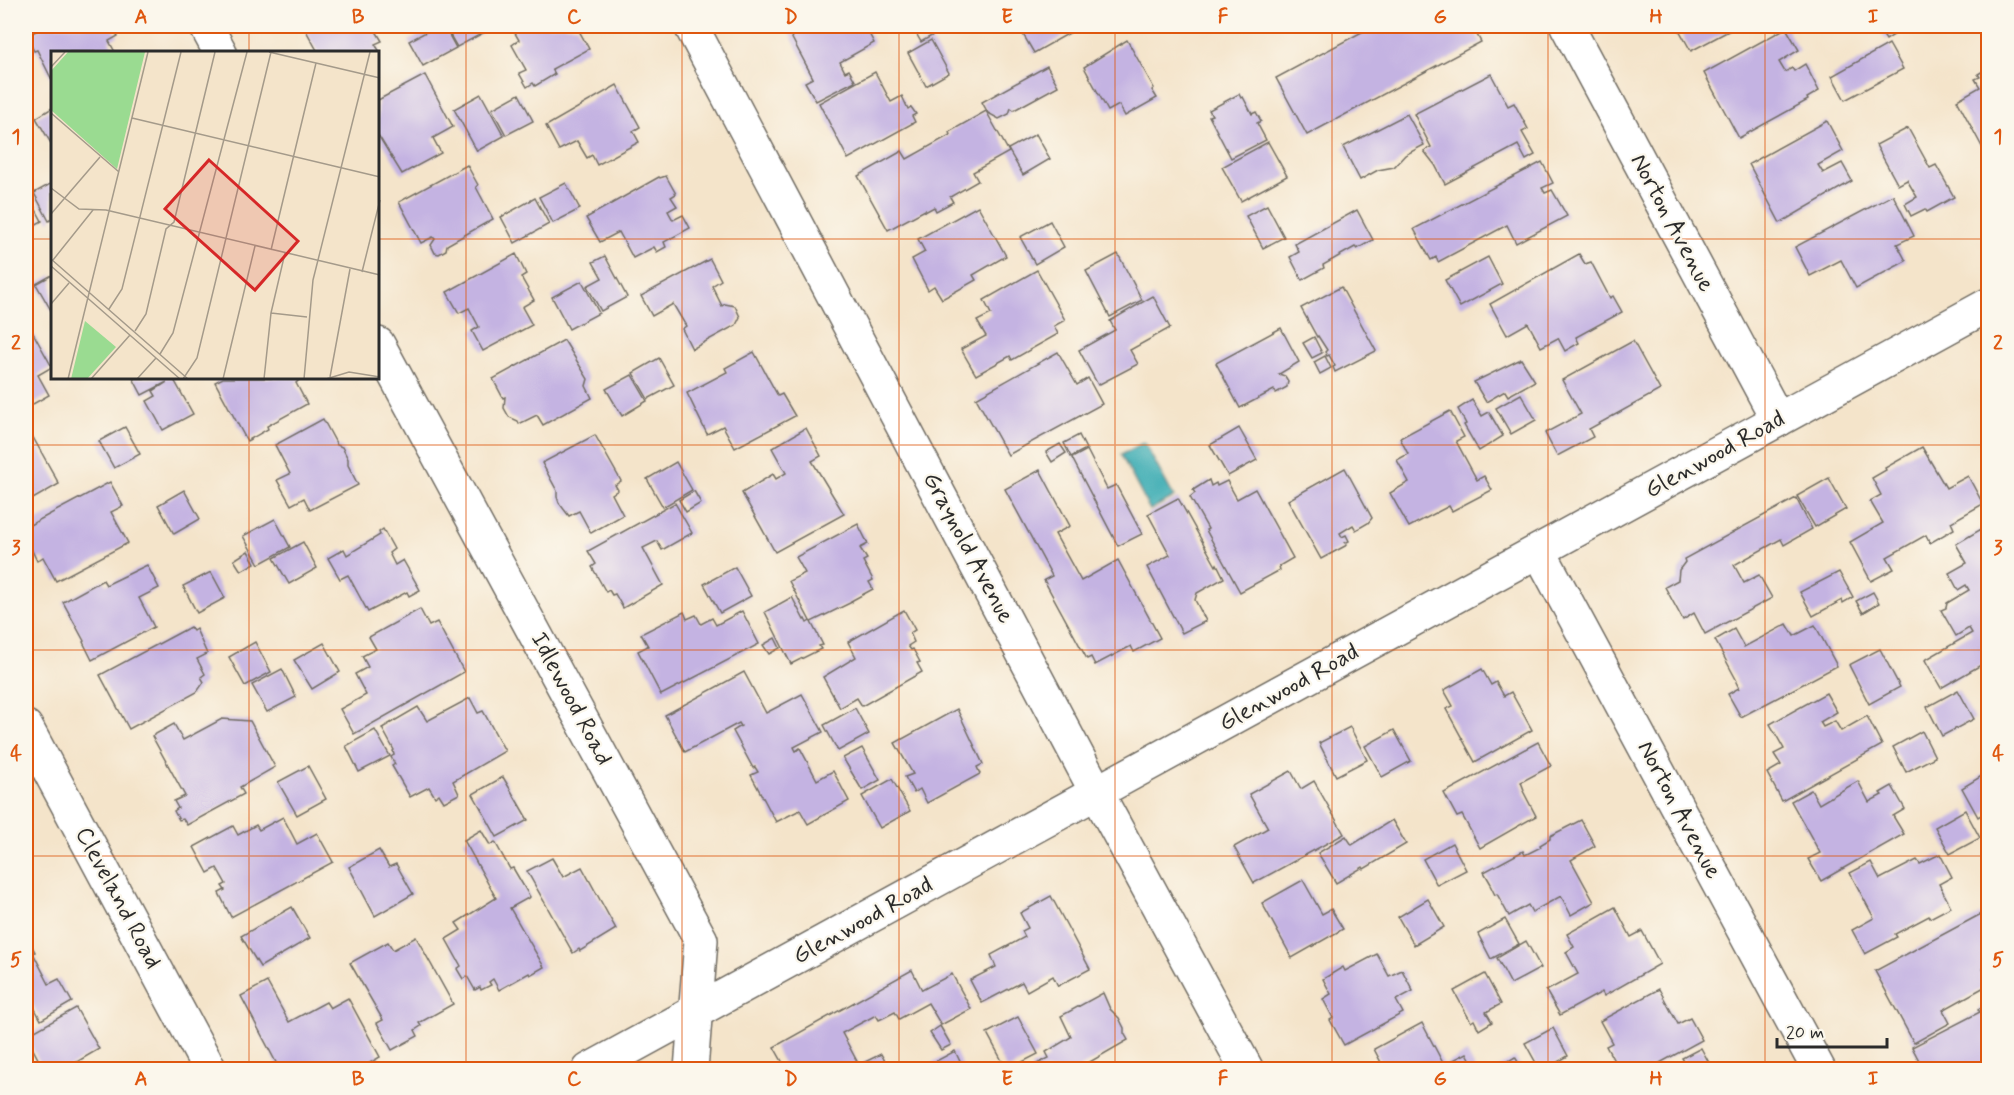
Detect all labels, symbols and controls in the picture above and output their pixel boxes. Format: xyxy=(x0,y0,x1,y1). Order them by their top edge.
text: A xyxy=(134,4,148,31)
text: B xyxy=(352,4,365,31)
text: C xyxy=(567,4,582,31)
text: D xyxy=(784,4,798,31)
text: E xyxy=(1001,4,1013,31)
text: F xyxy=(1218,4,1229,31)
text: G xyxy=(1433,4,1447,31)
text: H xyxy=(1649,4,1663,31)
text: I xyxy=(1868,4,1878,31)
inset map xyxy=(51,51,380,380)
text: 1 xyxy=(12,124,20,151)
text: 1 xyxy=(1994,124,2002,151)
street label: Norton Avenue xyxy=(1623,149,1721,297)
text: 2 xyxy=(11,330,21,357)
text: 2 xyxy=(1993,330,2003,357)
street label: Glenwood Road xyxy=(1640,404,1790,506)
street label: Graynold Avenue xyxy=(915,467,1021,629)
text: 3 xyxy=(11,535,21,562)
text: 3 xyxy=(1993,535,2003,562)
street label: Idlewood Road xyxy=(523,627,619,771)
street label: Glenwood Road xyxy=(1214,637,1364,739)
street label: Norton Avenue xyxy=(1630,736,1728,884)
text: 4 xyxy=(10,741,22,768)
text: 4 xyxy=(1992,741,2004,768)
street label: Cleveland Road xyxy=(68,822,168,974)
street label: Glenwood Road xyxy=(788,870,938,972)
text: 5 xyxy=(10,947,22,974)
text: 5 xyxy=(1992,947,2004,974)
scale bar xyxy=(1777,1011,1886,1049)
text: 20 m xyxy=(1786,1021,1824,1045)
text: A xyxy=(134,1066,148,1093)
text: B xyxy=(352,1066,365,1093)
text: C xyxy=(567,1066,582,1093)
text: D xyxy=(784,1066,798,1093)
text: E xyxy=(1001,1066,1013,1093)
text: F xyxy=(1218,1066,1229,1093)
text: G xyxy=(1433,1066,1447,1093)
text: H xyxy=(1649,1066,1663,1093)
text: I xyxy=(1868,1066,1878,1093)

